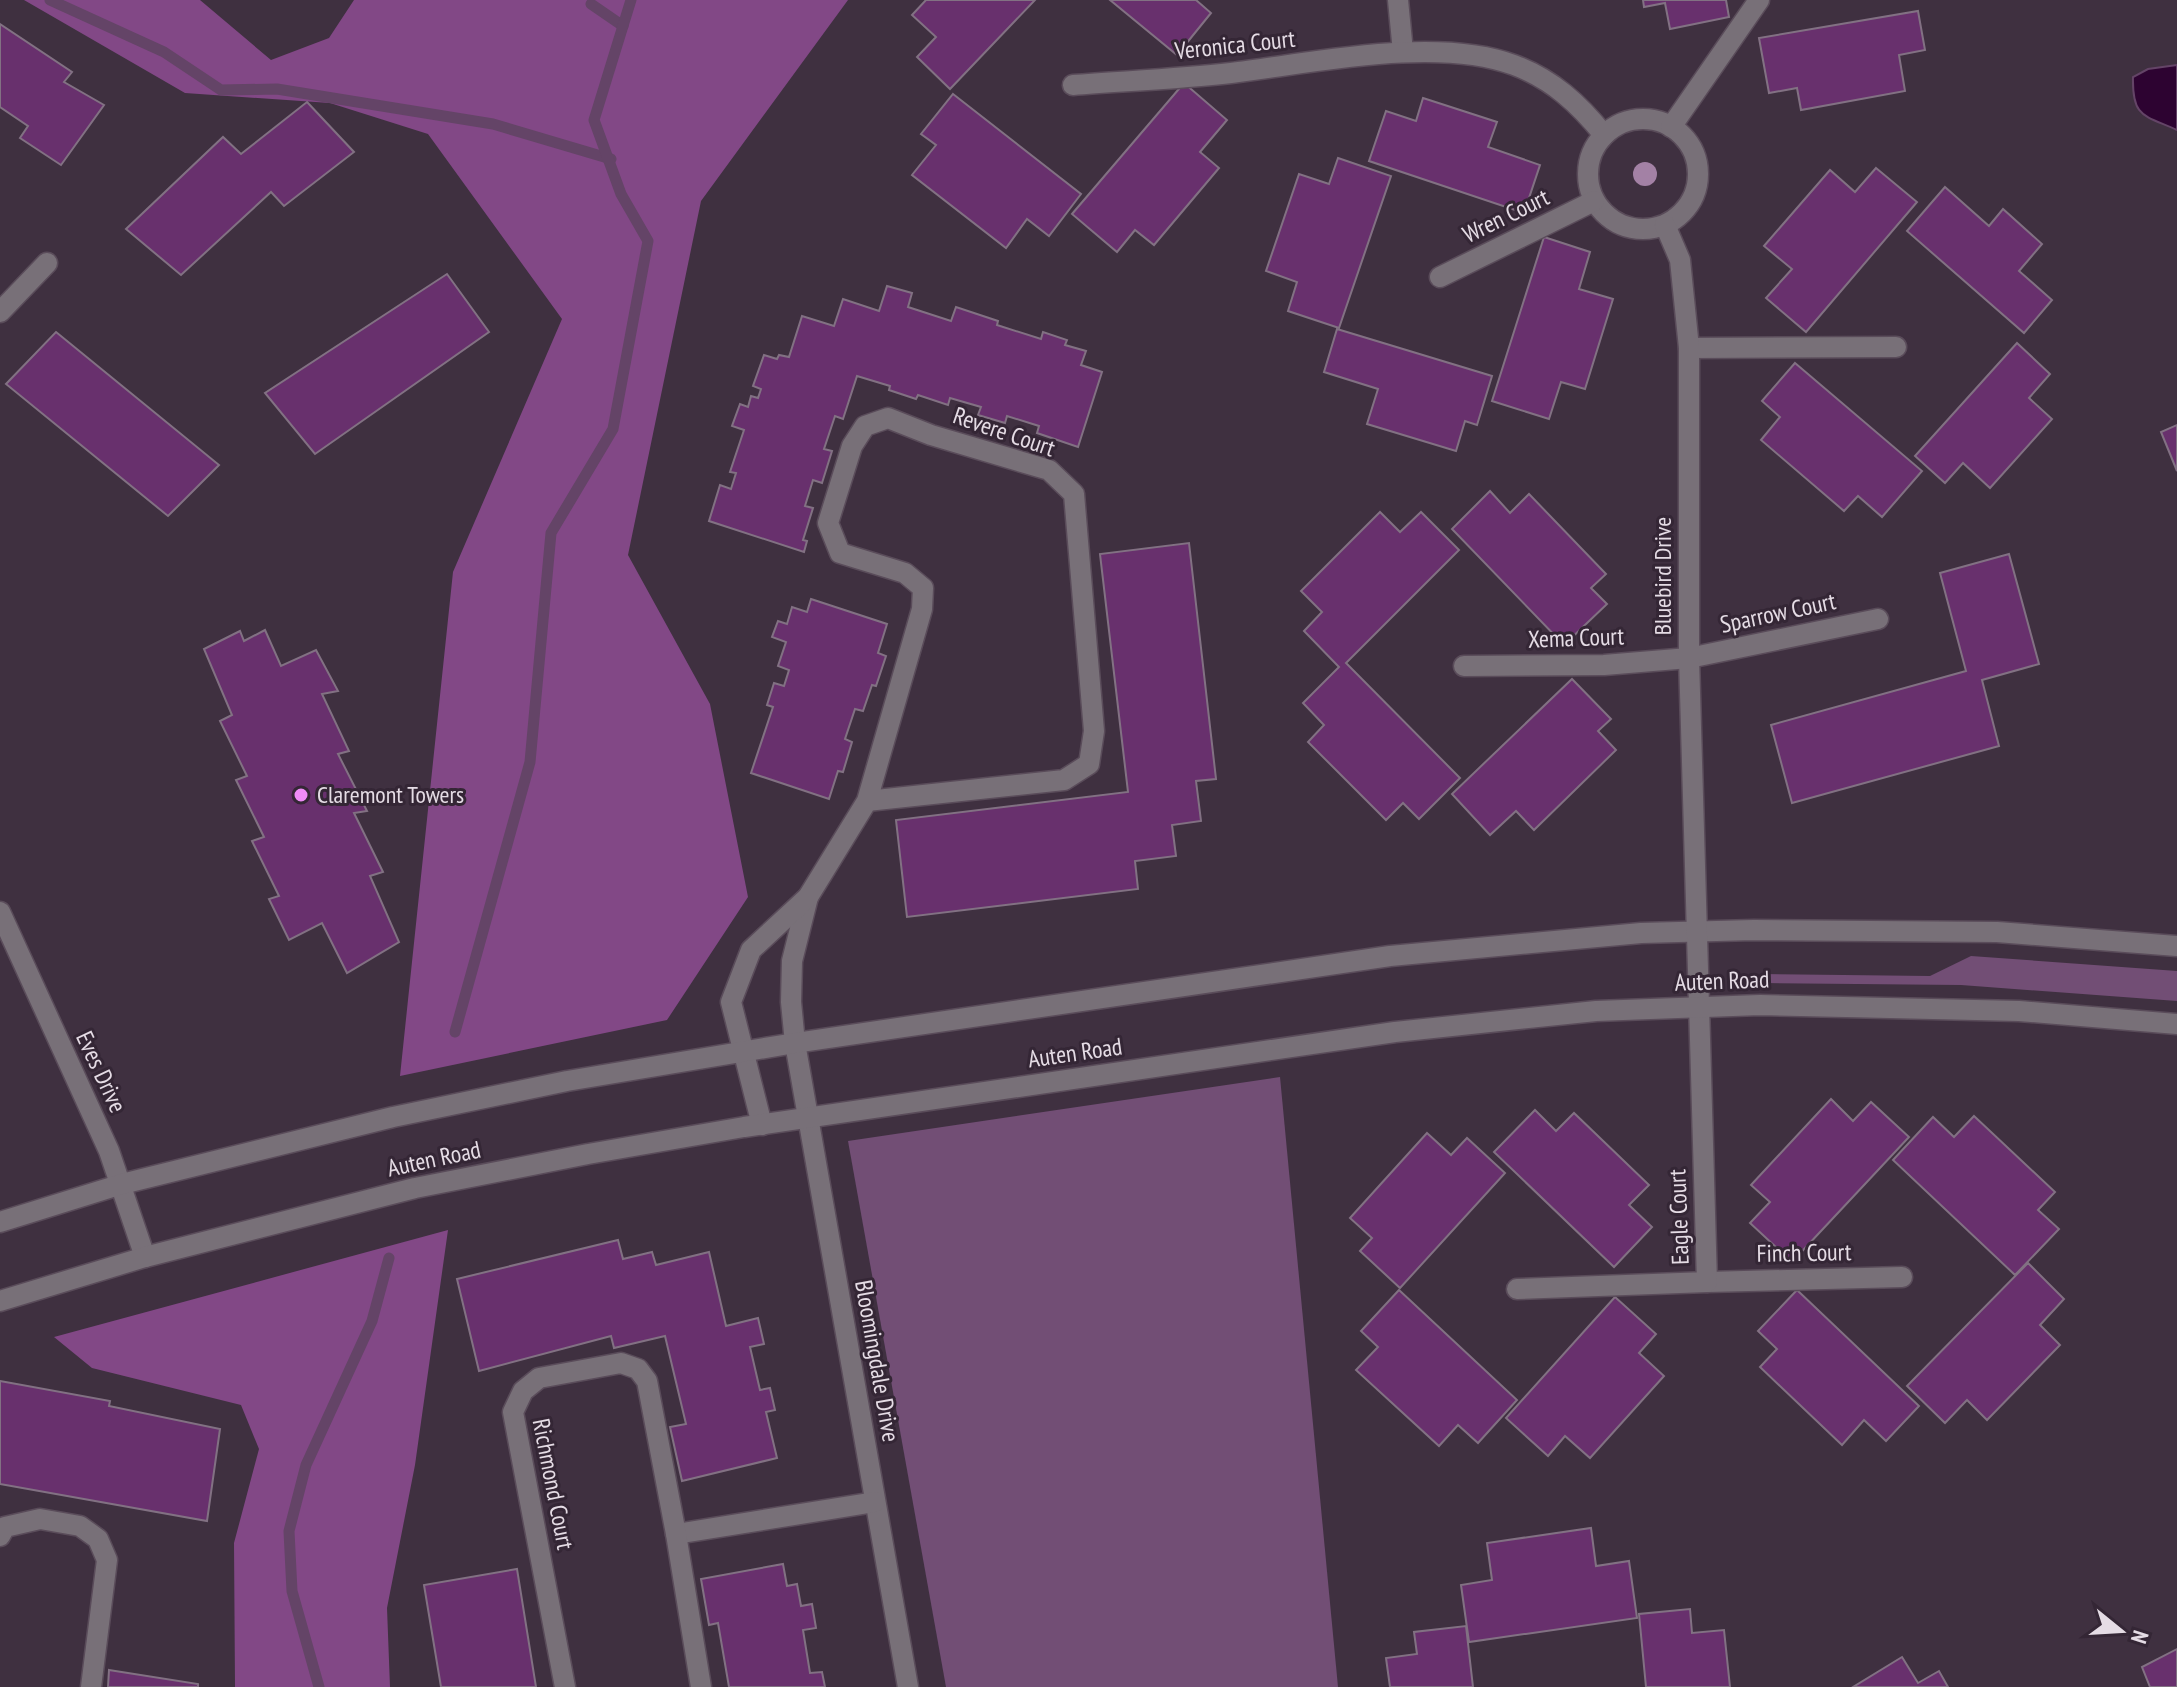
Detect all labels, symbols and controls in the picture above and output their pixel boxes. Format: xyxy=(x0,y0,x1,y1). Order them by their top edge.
street label: Veronica Court xyxy=(1172,23,1297,66)
street label: Wren Court xyxy=(1458,181,1554,250)
street label: Revere Court xyxy=(949,400,1060,464)
street label: Bluebird Drive xyxy=(1647,517,1678,635)
street label: Sparrow Court xyxy=(1717,585,1839,640)
street label: Xema Court xyxy=(1527,620,1625,655)
place label: Claremont Towers xyxy=(317,779,464,810)
marker: Claremont Towers xyxy=(292,786,310,804)
street label: Auten Road xyxy=(1674,963,1770,998)
street label: Eves Drive xyxy=(69,1026,134,1117)
street label: Auten Road xyxy=(1026,1031,1124,1074)
street label: Auten Road xyxy=(384,1134,483,1184)
street label: Eagle Court xyxy=(1661,1168,1696,1265)
street label: Finch Court xyxy=(1756,1236,1852,1269)
street label: Bloomingdale Drive xyxy=(848,1278,907,1444)
street label: Richmond Court xyxy=(526,1416,581,1552)
north arrow xyxy=(2081,1591,2161,1671)
text: N xyxy=(2125,1627,2155,1647)

